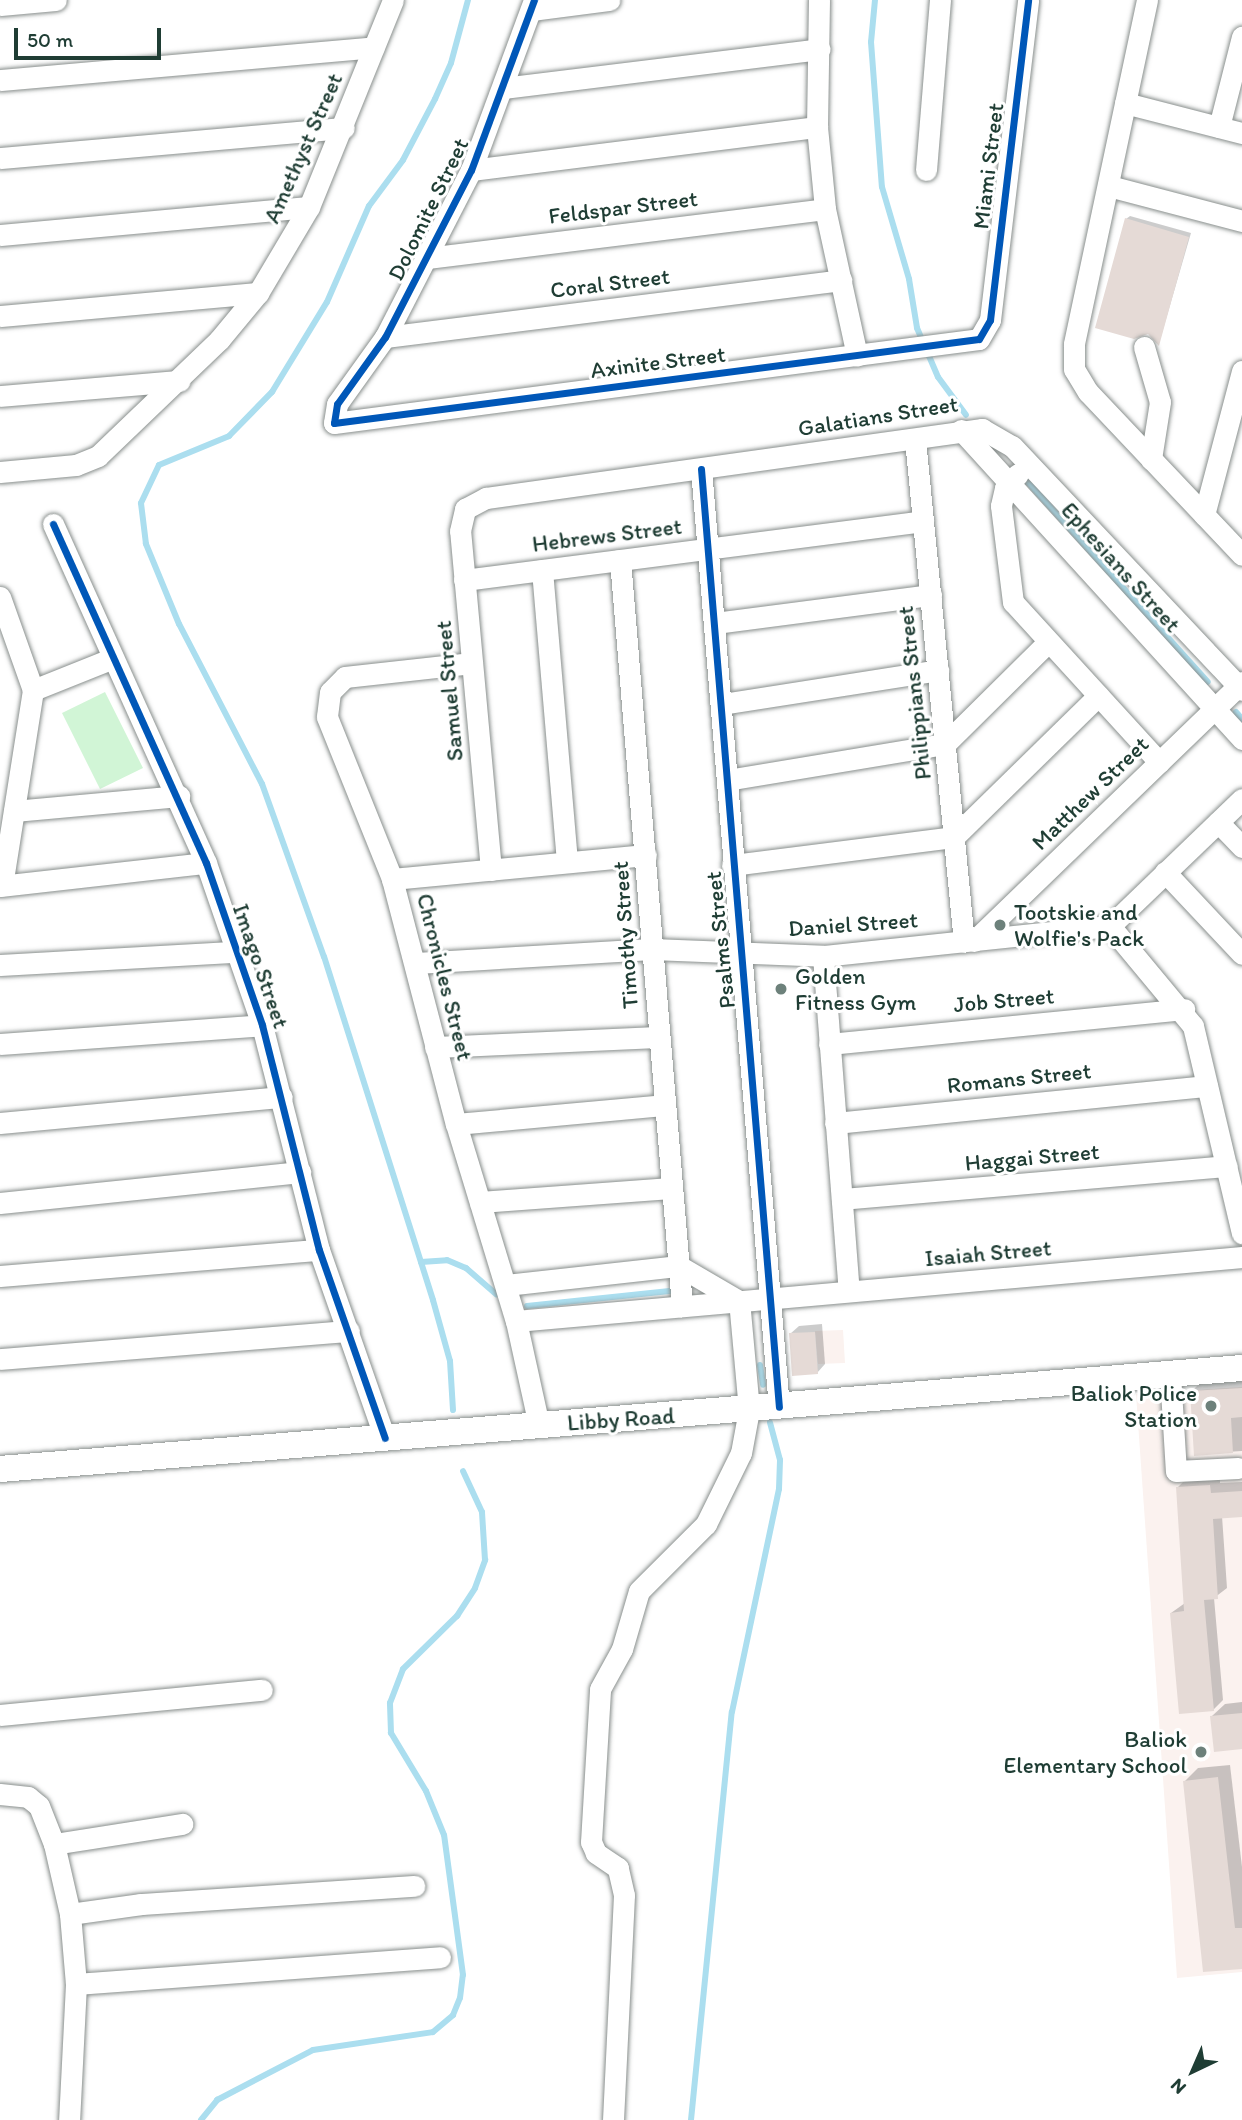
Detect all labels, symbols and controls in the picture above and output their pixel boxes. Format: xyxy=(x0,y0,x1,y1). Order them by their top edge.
scale bar xyxy=(18,14,164,58)
text: 50 m xyxy=(27,27,73,52)
street label: Amethyst Street xyxy=(258,69,348,227)
street label: Miami Street xyxy=(967,102,1009,230)
street label: Dolomite Street xyxy=(382,133,474,285)
street label: Feldspar Street xyxy=(547,184,699,230)
street label: Coral Street xyxy=(549,262,671,304)
street label: Axinite Street xyxy=(589,340,727,384)
street label: Galatians Street xyxy=(796,390,960,442)
street label: Ephesians Street xyxy=(1056,497,1186,637)
street label: Hebrews Street xyxy=(531,512,683,558)
street label: Philippians Street xyxy=(891,605,937,781)
street label: Samuel Street xyxy=(429,620,469,762)
street label: Matthew Street xyxy=(1026,731,1154,855)
street label: Timothy Street xyxy=(606,861,644,1009)
street label: Psalms Street xyxy=(699,870,741,1010)
street label: Chronicles Street xyxy=(411,891,479,1063)
place label: Tootskie and Wolfie's Pack xyxy=(1014,898,1143,952)
street label: Imago Street xyxy=(227,900,295,1032)
street label: Daniel Street xyxy=(787,906,919,942)
marker: Tootskie and Wolfie's Pack xyxy=(992,917,1008,933)
place label: Golden Fitness Gym xyxy=(795,962,915,1016)
marker: Golden Fitness Gym xyxy=(773,981,789,997)
street label: Job Street xyxy=(953,982,1055,1018)
street label: Romans Street xyxy=(946,1057,1092,1099)
street label: Haggai Street xyxy=(964,1137,1100,1177)
street label: Isaiah Street xyxy=(924,1234,1052,1272)
place label: Baliok Police Station xyxy=(1071,1379,1197,1433)
marker: Baliok Police Station xyxy=(1203,1398,1219,1414)
street label: Libby Road xyxy=(567,1402,675,1436)
place label: Baliok Elementary School xyxy=(1004,1725,1187,1779)
marker: Baliok Elementary School xyxy=(1193,1744,1209,1760)
north arrow xyxy=(1158,2036,1228,2106)
text: N xyxy=(1165,2074,1191,2099)

